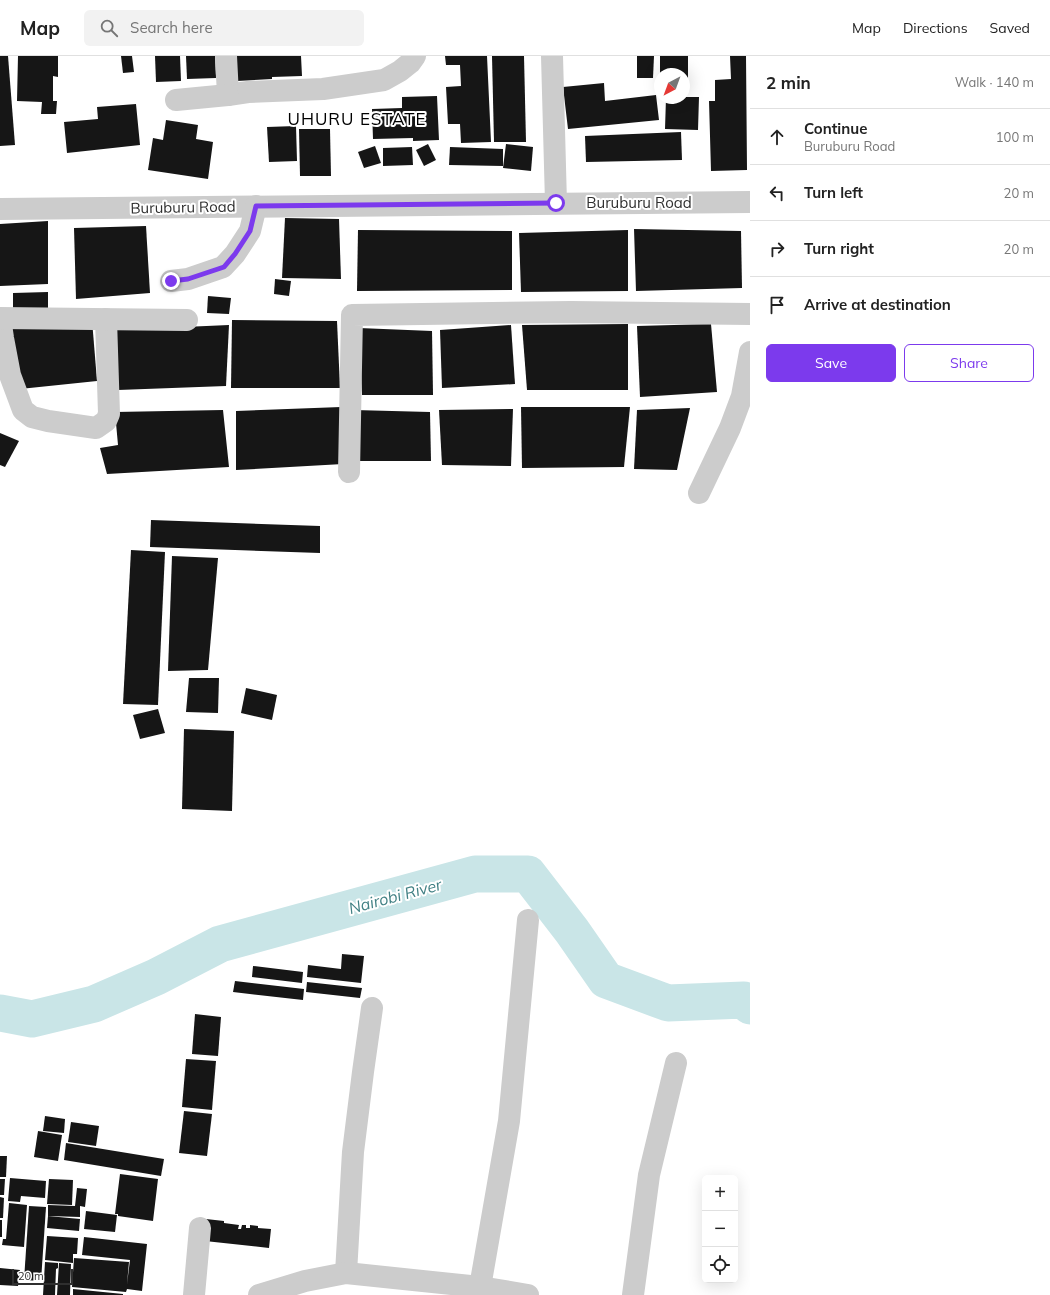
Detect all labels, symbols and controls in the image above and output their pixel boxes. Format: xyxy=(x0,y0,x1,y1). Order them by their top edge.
search box xyxy=(84,10,364,46)
text: Map xyxy=(20,16,60,40)
icon: search xyxy=(98,17,120,39)
text: Search here xyxy=(130,18,213,37)
text: Map xyxy=(852,19,881,37)
text: Directions xyxy=(903,19,968,37)
text: Saved xyxy=(990,19,1030,37)
north arrow xyxy=(654,68,690,104)
text: 2 min xyxy=(766,72,811,93)
text: Walk · 140 m xyxy=(955,74,1034,90)
district label: UHURU ESTATE xyxy=(287,108,427,129)
text: Continue xyxy=(804,119,867,138)
icon: ahead xyxy=(766,126,788,148)
text: 100 m xyxy=(996,129,1034,145)
text: Buruburu Road xyxy=(804,138,895,154)
icon: left xyxy=(766,182,788,204)
text: Turn left xyxy=(804,183,863,202)
text: 20 m xyxy=(1004,185,1034,201)
street label: Buruburu Road xyxy=(586,193,692,212)
route start xyxy=(547,194,565,212)
street label: Buruburu Road xyxy=(130,197,236,217)
icon: right xyxy=(766,238,788,260)
text: Turn right xyxy=(804,239,874,258)
text: 20 m xyxy=(1004,241,1034,257)
route end xyxy=(162,272,180,290)
icon: arrive xyxy=(766,294,788,316)
text: Arrive at destination xyxy=(804,295,951,314)
button: Save xyxy=(766,344,896,382)
button: Share xyxy=(904,344,1034,382)
water label: Nairobi River xyxy=(346,874,445,918)
map controls xyxy=(702,1175,738,1283)
button: + xyxy=(702,1175,738,1211)
button: − xyxy=(702,1211,738,1247)
button: locate xyxy=(702,1247,738,1283)
scale bar xyxy=(12,1267,73,1286)
text: 20 m xyxy=(18,1269,44,1283)

